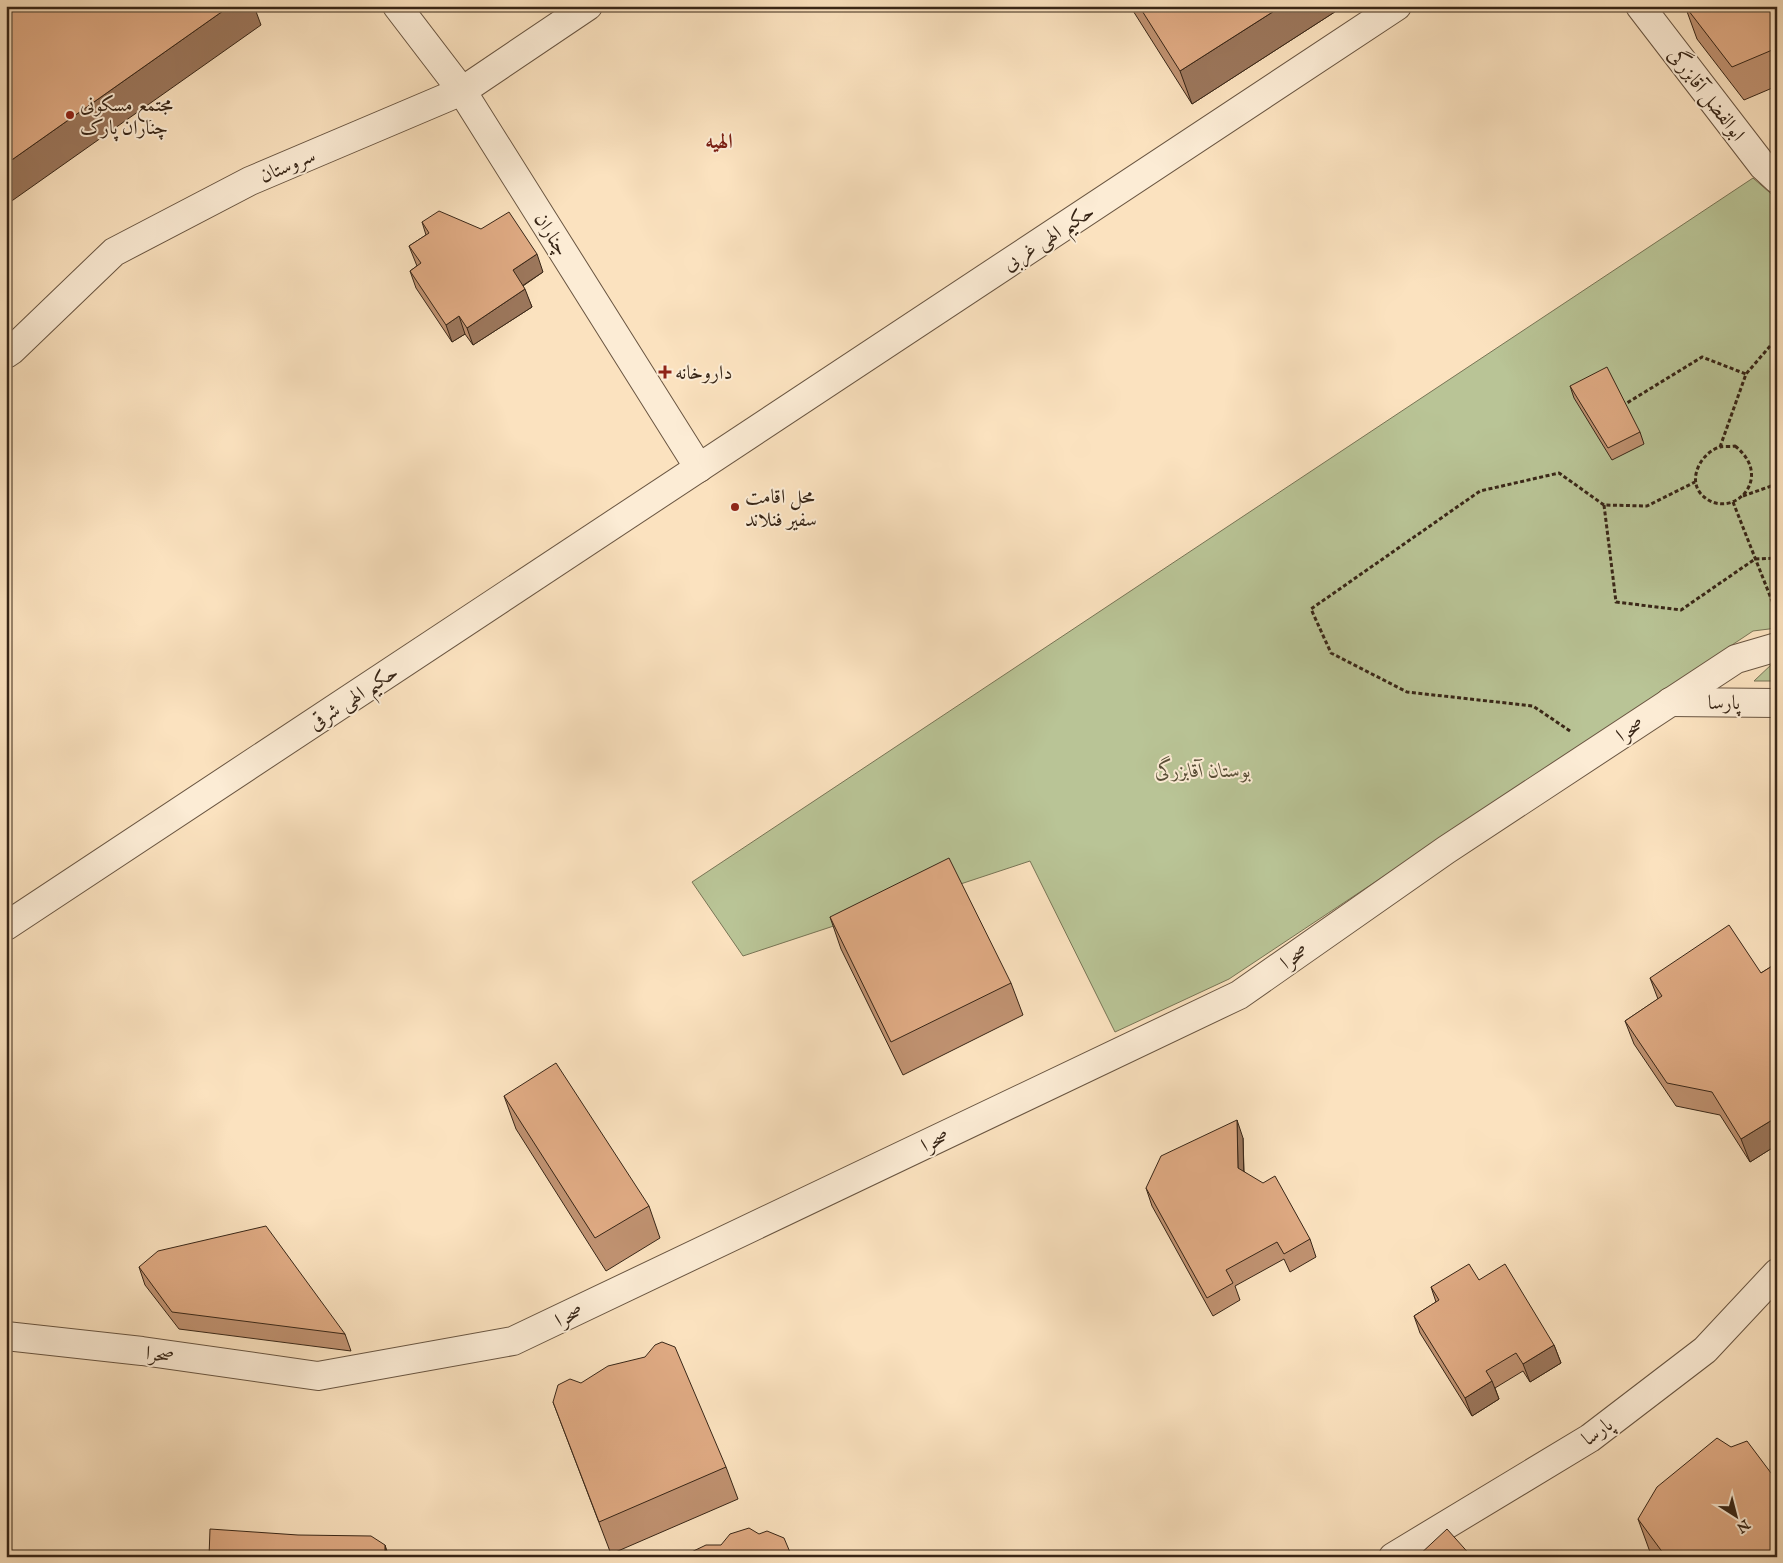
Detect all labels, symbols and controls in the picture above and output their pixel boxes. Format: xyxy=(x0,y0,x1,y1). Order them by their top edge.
street label: ابوالفضل آقابزرگی xyxy=(1661,41,1753,147)
place label: مجتمع مسکونی چناران پارک xyxy=(80,93,173,142)
marker: مجتمع مسکونی چناران پارک xyxy=(64,109,76,121)
district label: الهیه xyxy=(705,129,733,156)
street label: سروستان xyxy=(256,144,319,189)
street label: حکیم الهی غربی xyxy=(998,199,1103,282)
street label: چناران xyxy=(528,209,574,261)
place label: داروخانه xyxy=(675,361,732,386)
marker: داروخانه xyxy=(659,366,671,378)
place label: محل اقامت سفیر فنلاند xyxy=(745,485,817,533)
marker: محل اقامت سفیر فنلاند xyxy=(729,501,741,513)
street label: حکیم الهی شرقی xyxy=(305,660,406,741)
street label: پارسا xyxy=(1708,691,1741,717)
street label: صحرا xyxy=(1612,712,1650,748)
park label: بوستان آقابزرگی xyxy=(1155,755,1251,784)
street label: صحرا xyxy=(1276,939,1314,976)
street label: صحرا xyxy=(917,1124,954,1159)
street label: صحرا xyxy=(551,1299,588,1334)
street label: صحرا xyxy=(144,1341,176,1370)
street label: پارسا xyxy=(1577,1412,1620,1453)
north arrow xyxy=(1710,1490,1760,1540)
text: N xyxy=(1733,1514,1754,1537)

